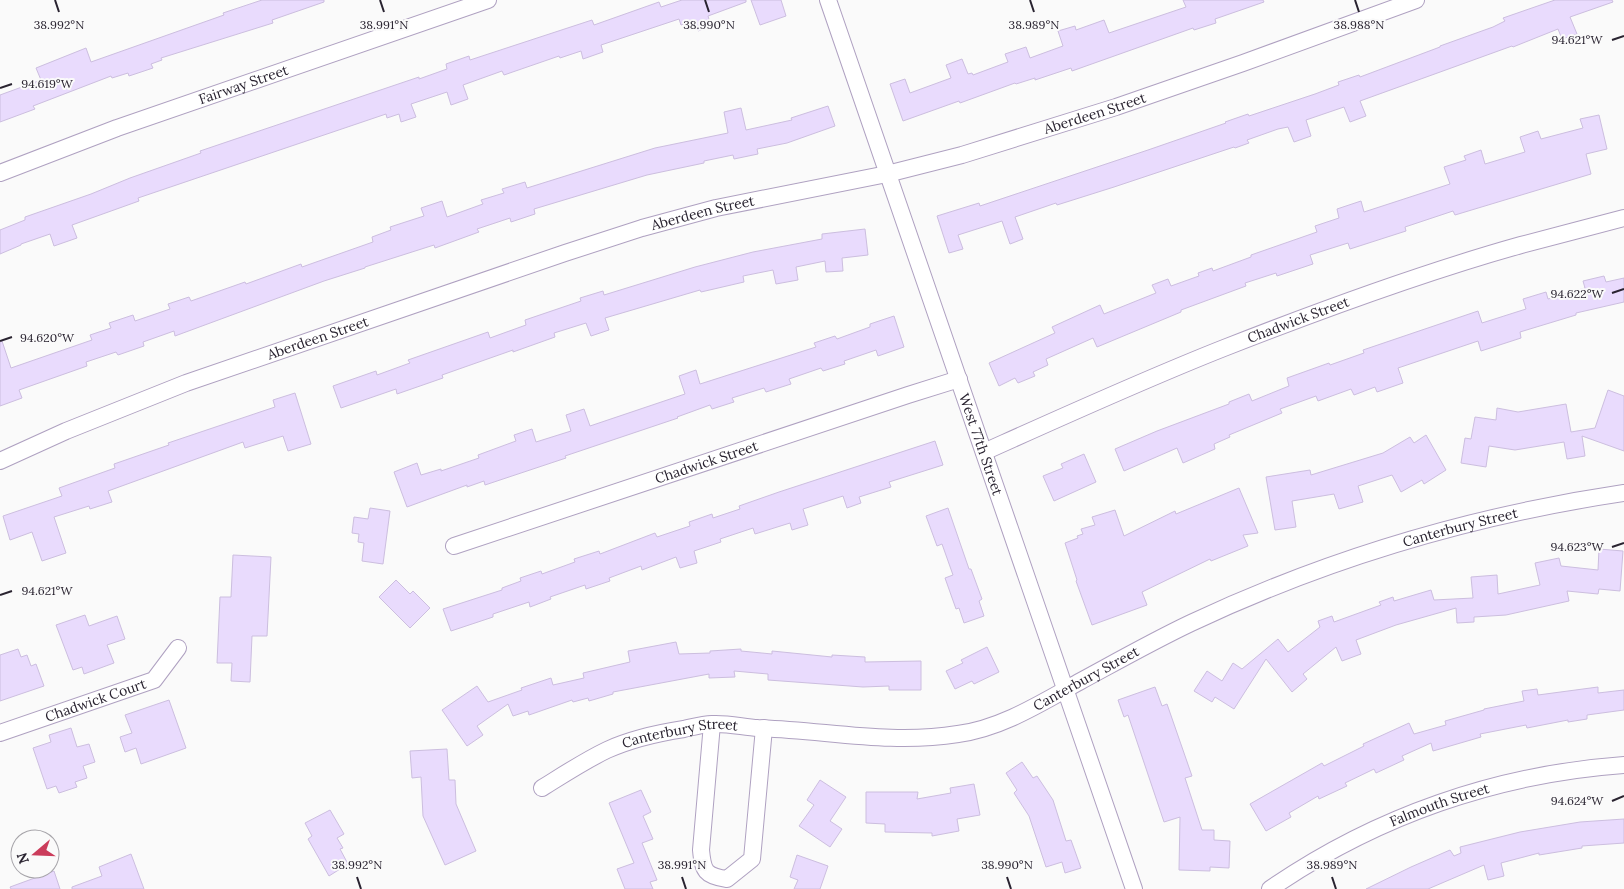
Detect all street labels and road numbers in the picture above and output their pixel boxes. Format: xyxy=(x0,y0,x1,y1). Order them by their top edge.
street label: Fairway Street xyxy=(196,60,291,108)
street label: Aberdeen Street xyxy=(1041,88,1149,138)
street label: Aberdeen Street xyxy=(648,191,756,234)
street label: Chadwick Street xyxy=(1245,292,1352,347)
street label: Aberdeen Street xyxy=(264,312,371,364)
street label: West 77th Street xyxy=(955,391,1007,498)
street label: Chadwick Street xyxy=(653,436,761,488)
street label: Canterbury Street xyxy=(1400,504,1520,551)
street label: Canterbury Street xyxy=(1030,642,1142,715)
street label: Chadwick Court xyxy=(43,674,149,726)
street label: Canterbury Street xyxy=(620,715,740,752)
street label: Falmouth Street xyxy=(1387,779,1492,830)

